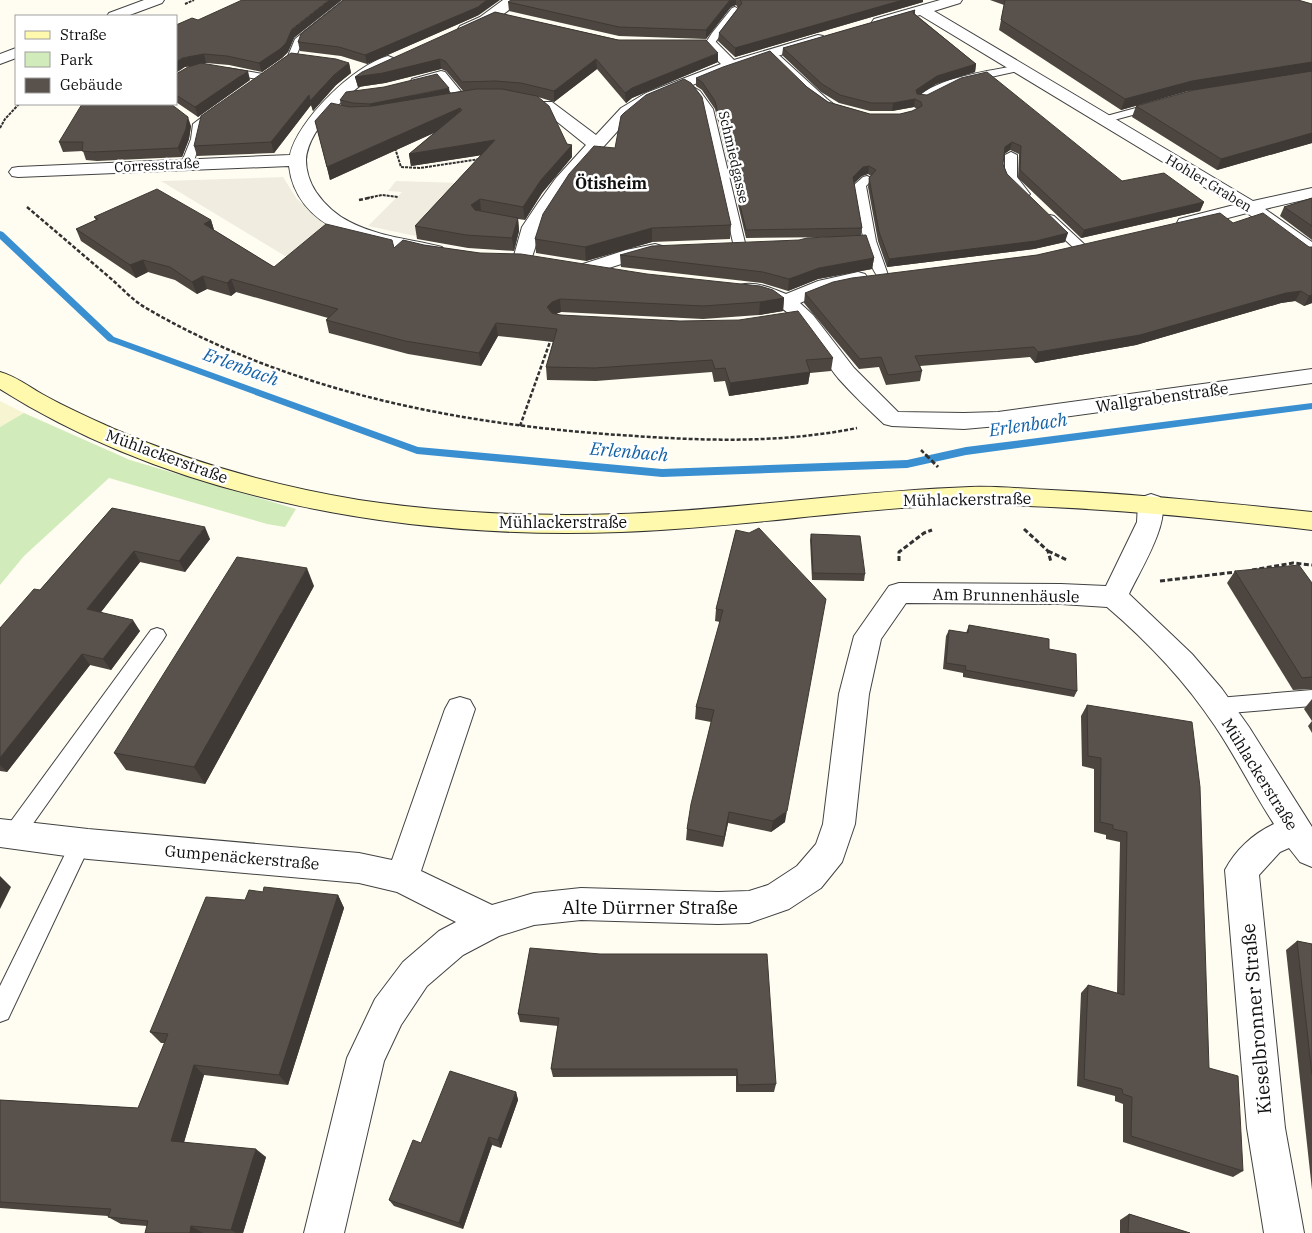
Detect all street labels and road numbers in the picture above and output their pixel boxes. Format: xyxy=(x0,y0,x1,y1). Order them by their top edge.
street label: Schmiedgasse xyxy=(715,109,753,205)
street label: Hohler Graben xyxy=(1163,150,1255,216)
street label: Corresstraße xyxy=(114,154,200,176)
street label: Wallgrabenstraße xyxy=(1094,378,1230,416)
street label: Mühlackerstraße xyxy=(103,425,231,487)
street label: Mühlackerstraße xyxy=(903,488,1031,510)
street label: Mühlackerstraße xyxy=(499,512,627,532)
street label: Am Brunnenhäusle xyxy=(932,584,1080,606)
street label: Mühlackerstraße xyxy=(1217,714,1303,834)
street label: Gumpenäckerstraße xyxy=(164,840,320,874)
street label: Alte Dürrner Straße xyxy=(562,895,738,919)
street label: Kieselbronner Straße xyxy=(1236,923,1276,1115)

